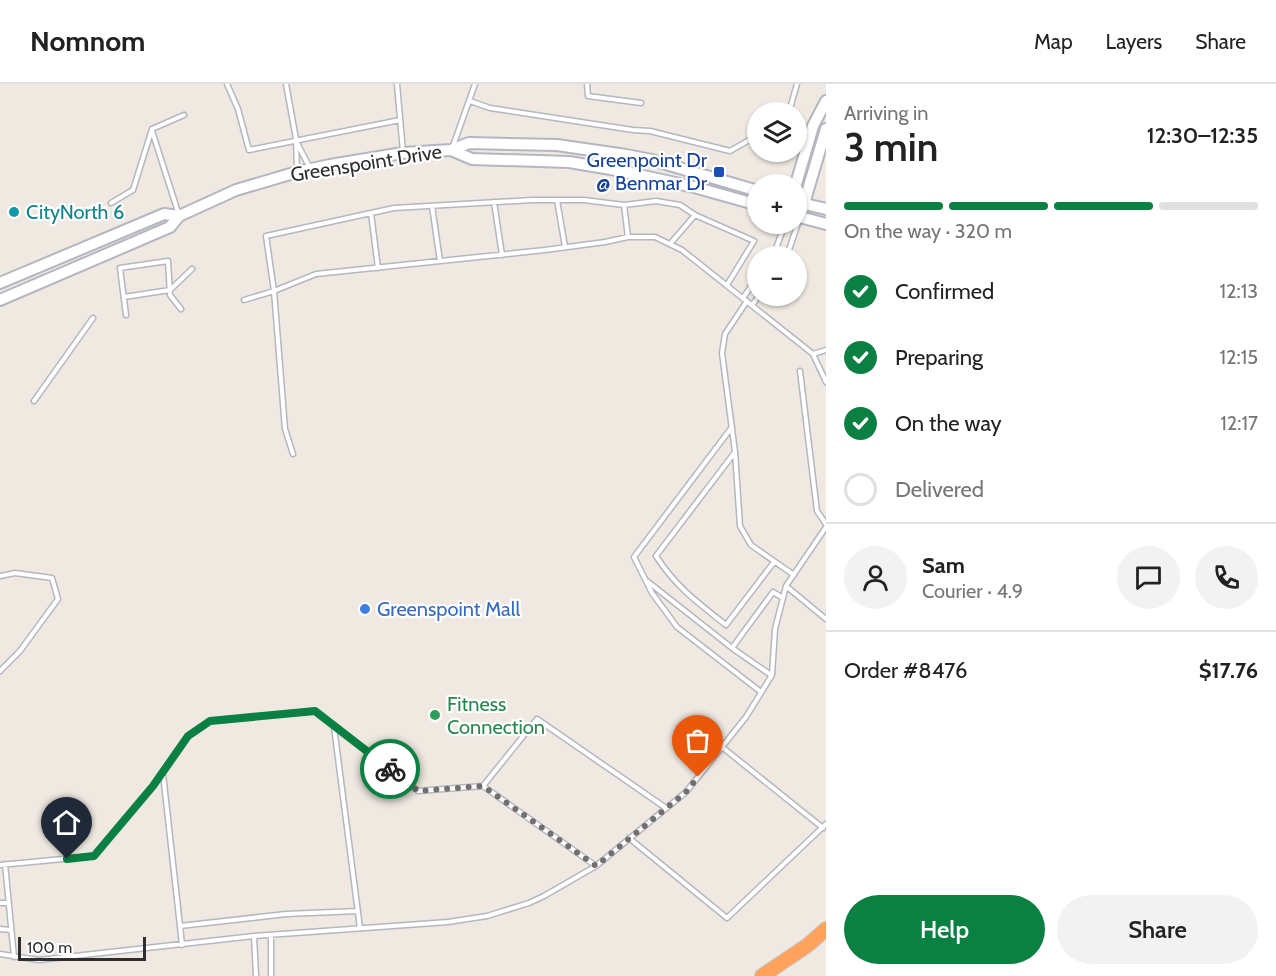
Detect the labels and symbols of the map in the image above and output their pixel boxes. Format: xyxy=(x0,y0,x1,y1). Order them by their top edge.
street label: Greenspoint Drive xyxy=(289,139,443,187)
place label: Greenpoint Dr @ Benmar Dr xyxy=(587,148,708,195)
marker: Greenpoint Dr @ Benmar Dr xyxy=(712,165,726,179)
place label: CityNorth 6 xyxy=(26,200,124,224)
marker: CityNorth 6 xyxy=(7,205,21,219)
place label: Greenspoint Mall xyxy=(377,597,520,621)
marker: Greenspoint Mall xyxy=(358,602,372,616)
place label: Fitness Connection xyxy=(447,692,545,739)
marker: Fitness Connection xyxy=(428,708,442,722)
pin xyxy=(672,715,723,777)
courier xyxy=(360,739,420,799)
pin xyxy=(41,797,92,859)
scale bar xyxy=(18,934,146,962)

